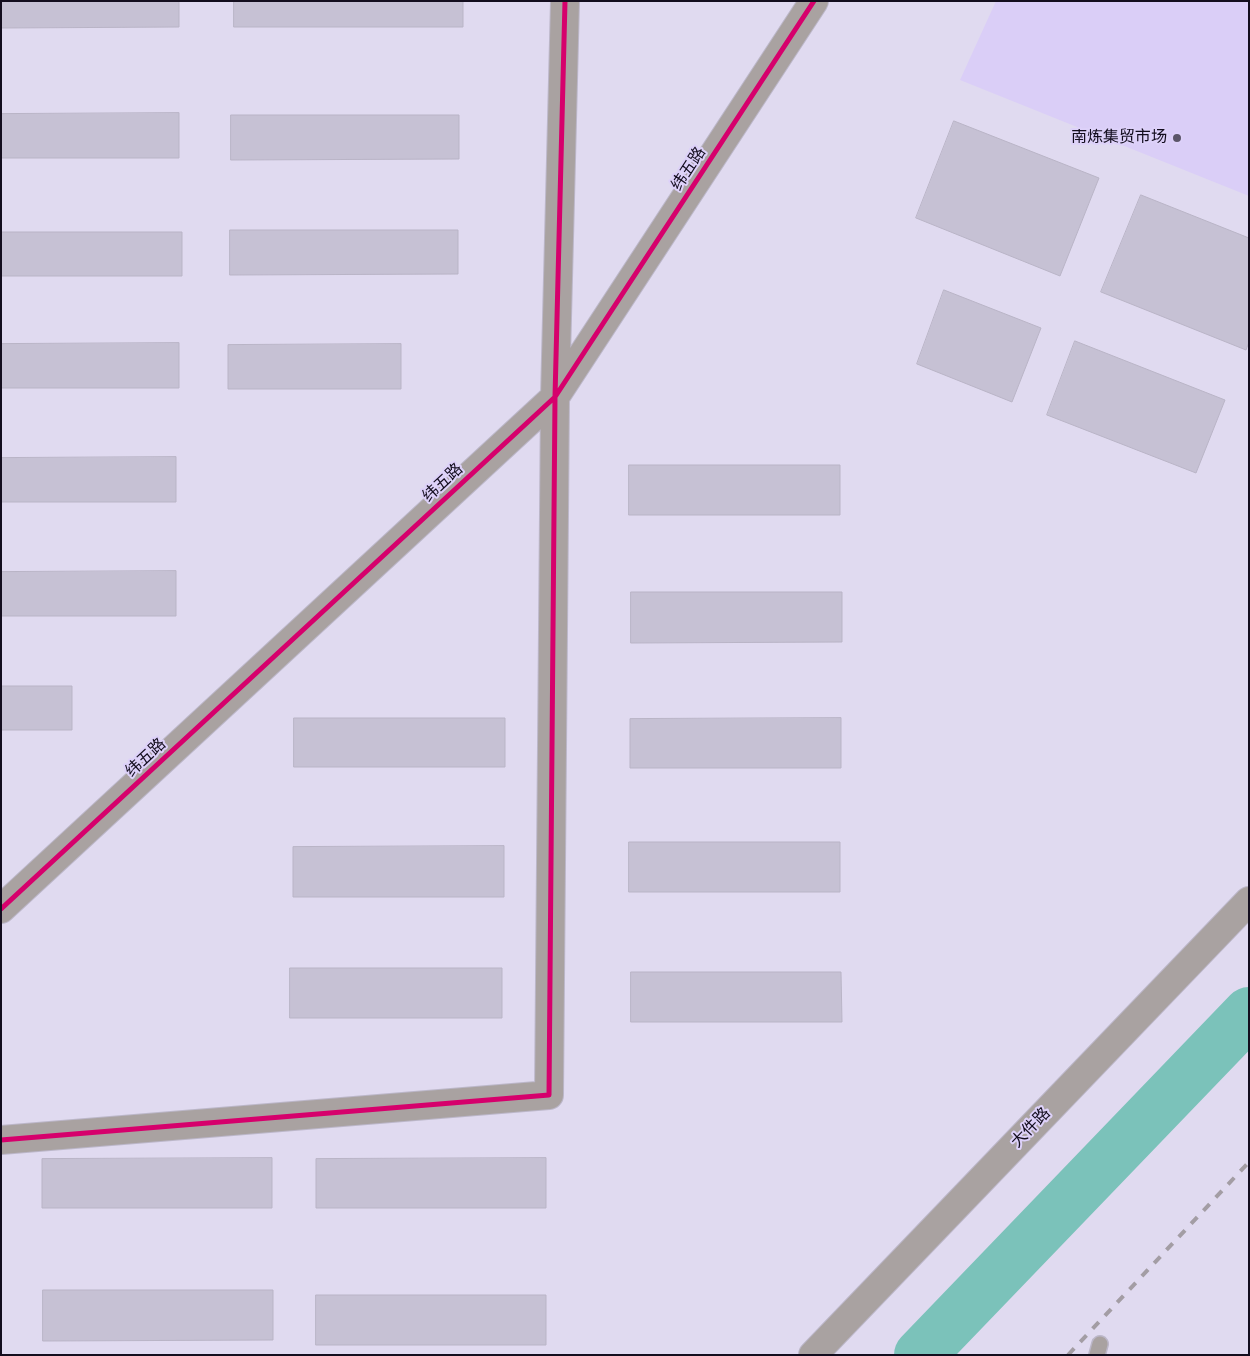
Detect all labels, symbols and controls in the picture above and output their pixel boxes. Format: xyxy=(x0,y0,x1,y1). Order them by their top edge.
place label: 南炼集贸市场 xyxy=(1071,128,1167,148)
marker: 南炼集贸市场 xyxy=(1171,132,1183,144)
street label: 纬五路 xyxy=(668,144,710,194)
street label: 纬五路 xyxy=(419,460,467,506)
street label: 纬五路 xyxy=(122,735,170,781)
street label: 大件路 xyxy=(1007,1104,1055,1152)

